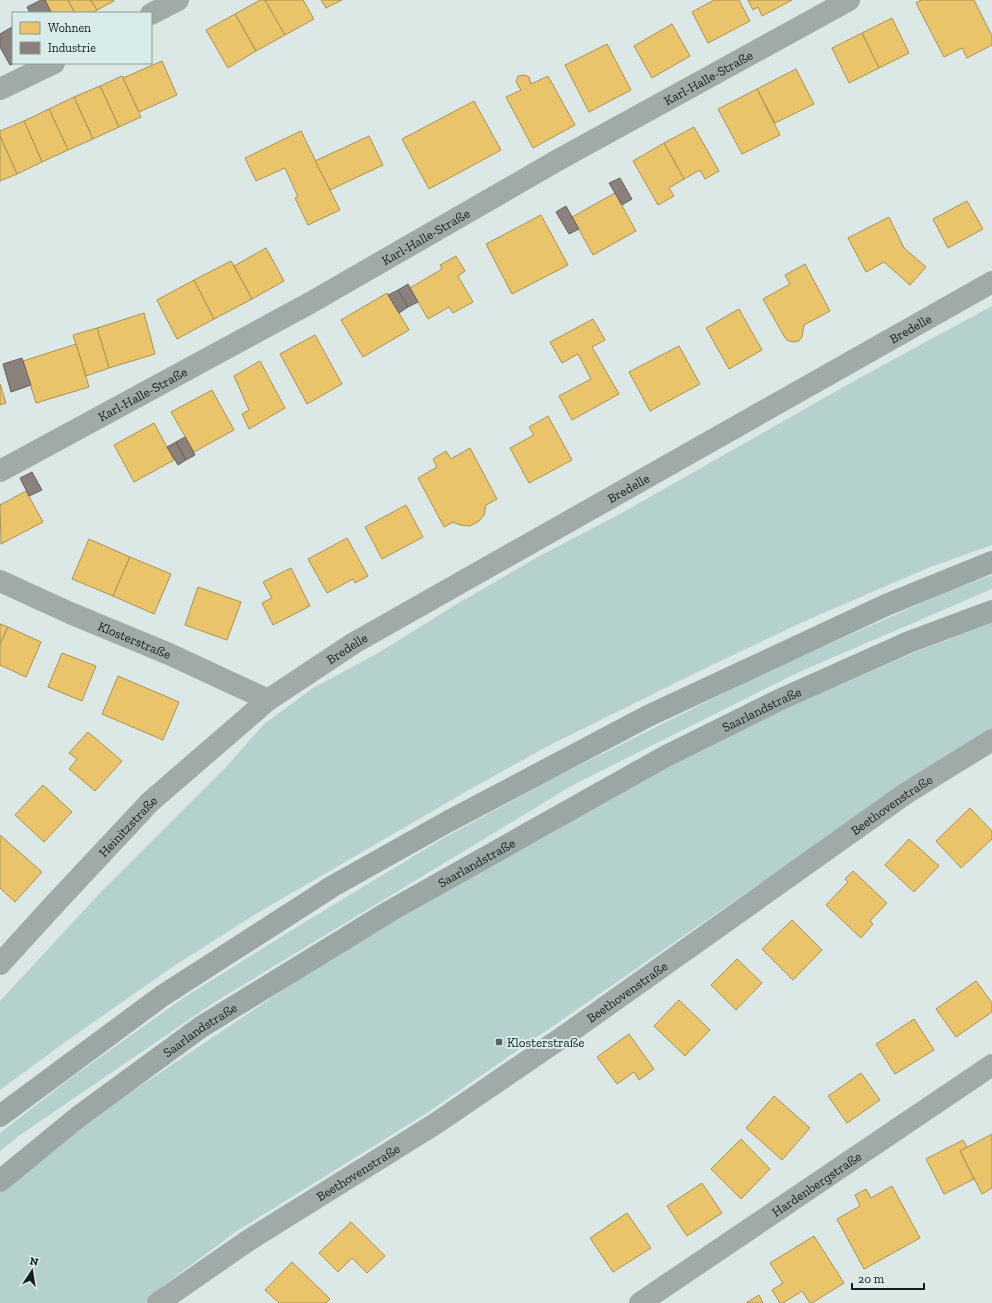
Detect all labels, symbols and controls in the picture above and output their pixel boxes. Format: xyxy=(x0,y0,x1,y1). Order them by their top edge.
legend xyxy=(12,12,152,64)
text: Wohnen xyxy=(48,21,91,35)
text: Industrie xyxy=(48,41,96,55)
street label: Karl-Halle-Straße xyxy=(661,47,755,108)
street label: Karl-Halle-Straße xyxy=(379,205,472,268)
street label: Bredelle xyxy=(887,310,934,346)
street label: Karl-Halle-Straße xyxy=(95,364,190,424)
street label: Bredelle xyxy=(605,470,652,506)
street label: Klosterstraße xyxy=(96,618,173,662)
street label: Bredelle xyxy=(323,630,370,667)
street label: Saarlandstraße xyxy=(719,684,803,735)
street label: Beethovenstraße xyxy=(848,771,935,838)
street label: Heinitzstraße xyxy=(95,792,160,860)
street label: Saarlandstraße xyxy=(435,835,517,890)
street label: Beethovenstraße xyxy=(584,958,670,1025)
street label: Saarlandstraße xyxy=(160,999,240,1060)
place label: Klosterstraße xyxy=(507,1035,584,1050)
marker: Klosterstraße xyxy=(494,1037,504,1047)
street label: Beethovenstraße xyxy=(313,1140,402,1204)
street label: Hardenbergstraße xyxy=(769,1148,864,1219)
north arrow xyxy=(12,1251,52,1291)
text: N xyxy=(29,1254,40,1269)
scale bar xyxy=(852,1265,924,1291)
text: 20 m xyxy=(858,1272,885,1286)

